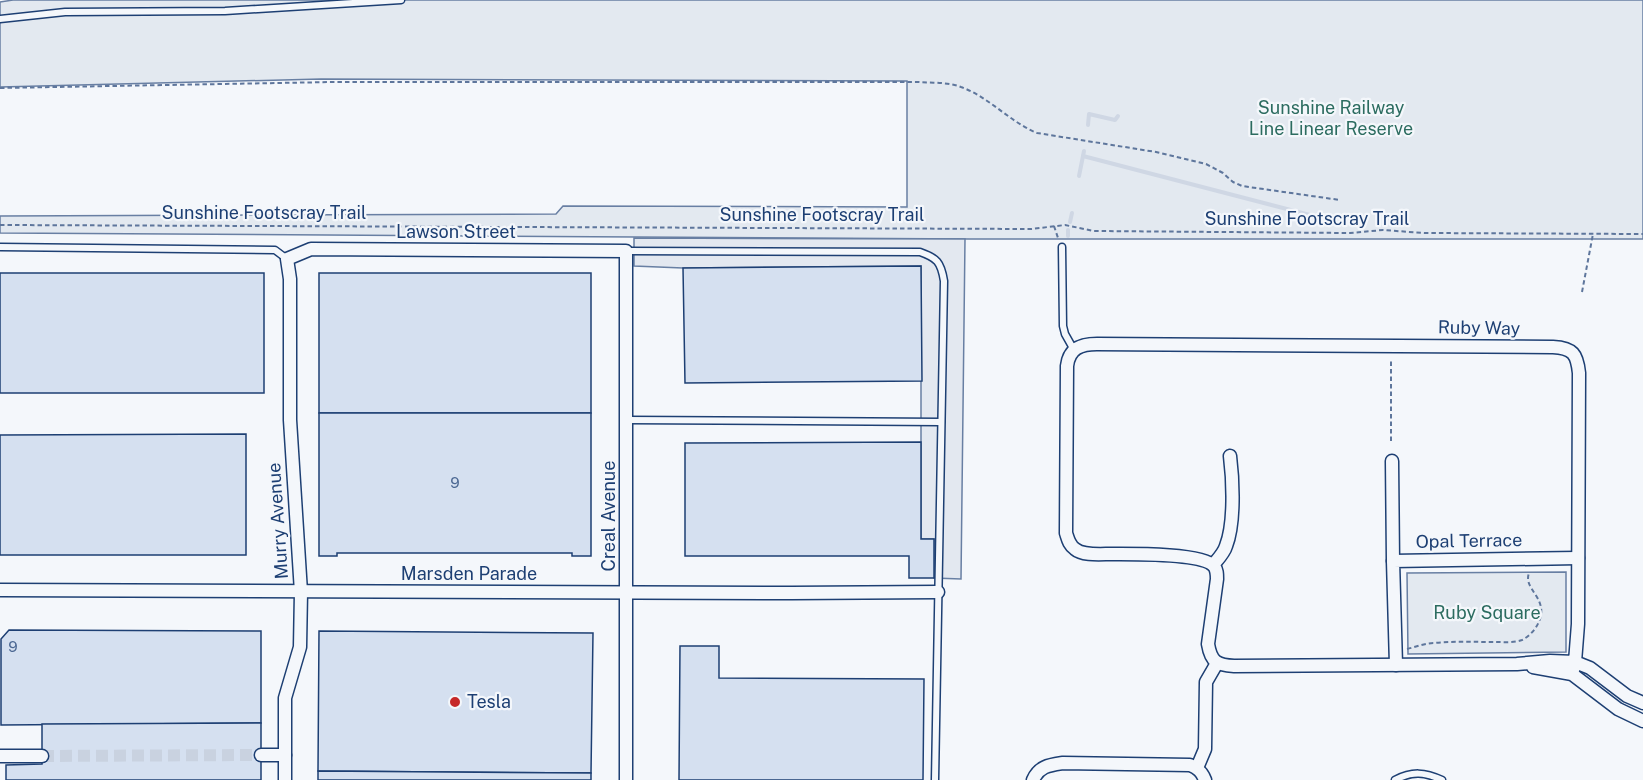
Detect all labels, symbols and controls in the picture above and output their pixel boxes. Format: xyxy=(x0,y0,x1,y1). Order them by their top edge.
park label: Sunshine Railway Line Linear Reserve xyxy=(1249,97,1413,139)
street label: Sunshine Footscray Trail xyxy=(161,202,367,223)
street label: Sunshine Footscray Trail xyxy=(719,204,925,225)
street label: Sunshine Footscray Trail xyxy=(1204,208,1410,229)
street label: Lawson Street xyxy=(396,221,516,242)
street label: Ruby Way xyxy=(1438,316,1521,339)
street label: Creal Avenue xyxy=(598,461,619,571)
street label: Murry Avenue xyxy=(263,462,292,580)
house number: 9 xyxy=(450,474,460,491)
street label: Opal Terrace xyxy=(1415,529,1523,552)
street label: Marsden Parade xyxy=(401,563,537,584)
park label: Ruby Square xyxy=(1433,602,1541,623)
house number: 9 xyxy=(8,638,18,655)
place label: Tesla xyxy=(467,691,511,712)
marker: Tesla xyxy=(448,695,462,709)

